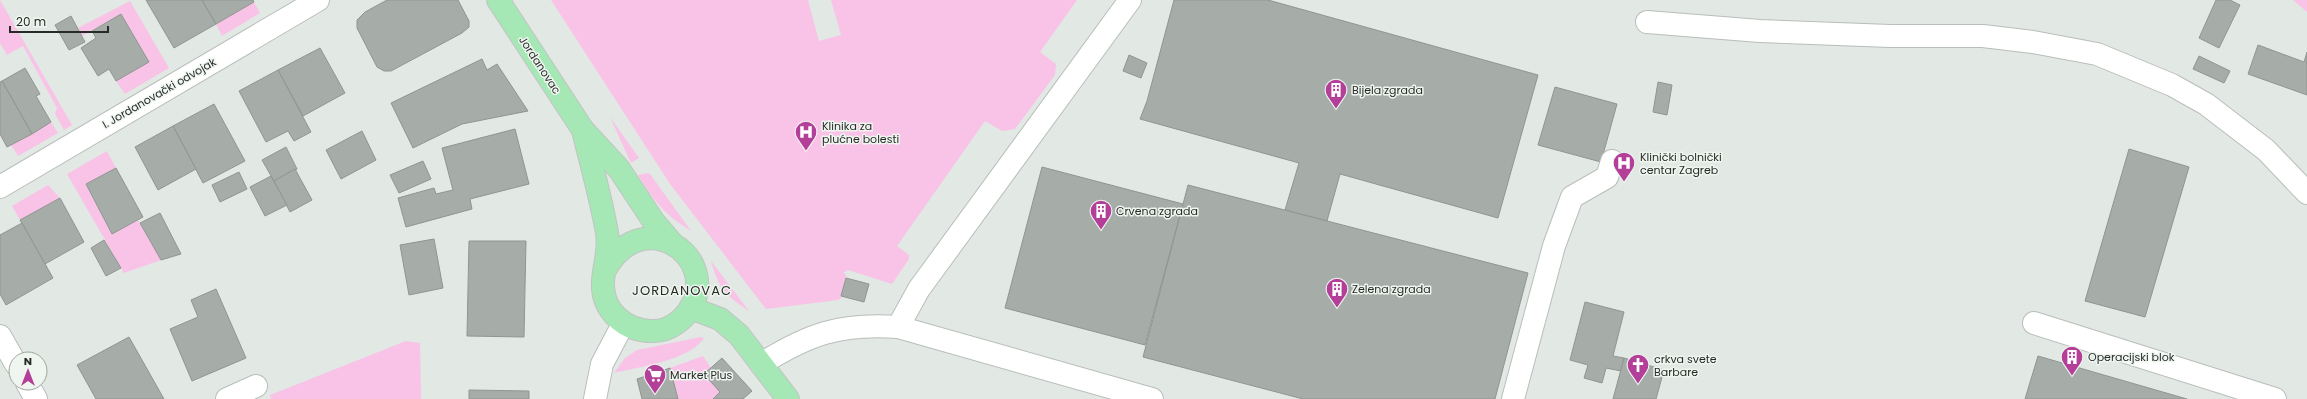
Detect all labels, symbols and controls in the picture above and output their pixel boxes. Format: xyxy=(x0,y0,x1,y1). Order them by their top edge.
scale bar xyxy=(10,8,108,34)
text: 20 m xyxy=(16,13,46,30)
street label: Jordanovac xyxy=(515,33,565,97)
street label: I. Jordanovački odvojak xyxy=(99,54,219,132)
building icon: Bijela zgrada xyxy=(1323,77,1349,110)
place label: Bijela zgrada xyxy=(1352,82,1423,98)
place label: Klinika za plućne bolesti xyxy=(822,118,899,147)
hospital icon: Klinika za plućne bolesti xyxy=(793,119,819,152)
place label: Klinički bolnički centar Zagreb xyxy=(1640,149,1722,178)
hospital icon: Klinički bolnički centar Zagreb xyxy=(1611,150,1637,183)
building icon: Crvena zgrada xyxy=(1088,198,1114,231)
place label: Crvena zgrada xyxy=(1116,203,1198,219)
building icon: Zelena zgrada xyxy=(1324,276,1350,309)
district label: JORDANOVAC xyxy=(632,281,732,300)
place label: Zelena zgrada xyxy=(1352,281,1431,297)
building icon: Operacijski blok xyxy=(2059,344,2085,377)
place label: Operacijski blok xyxy=(2088,349,2175,365)
north arrow xyxy=(8,351,48,391)
place label: crkva svete Barbare xyxy=(1654,351,1717,380)
church icon: crkva svete Barbare xyxy=(1625,352,1651,385)
text: N xyxy=(24,353,32,369)
supermarket icon: Market Plus xyxy=(642,362,668,395)
place label: Market Plus xyxy=(670,367,733,383)

